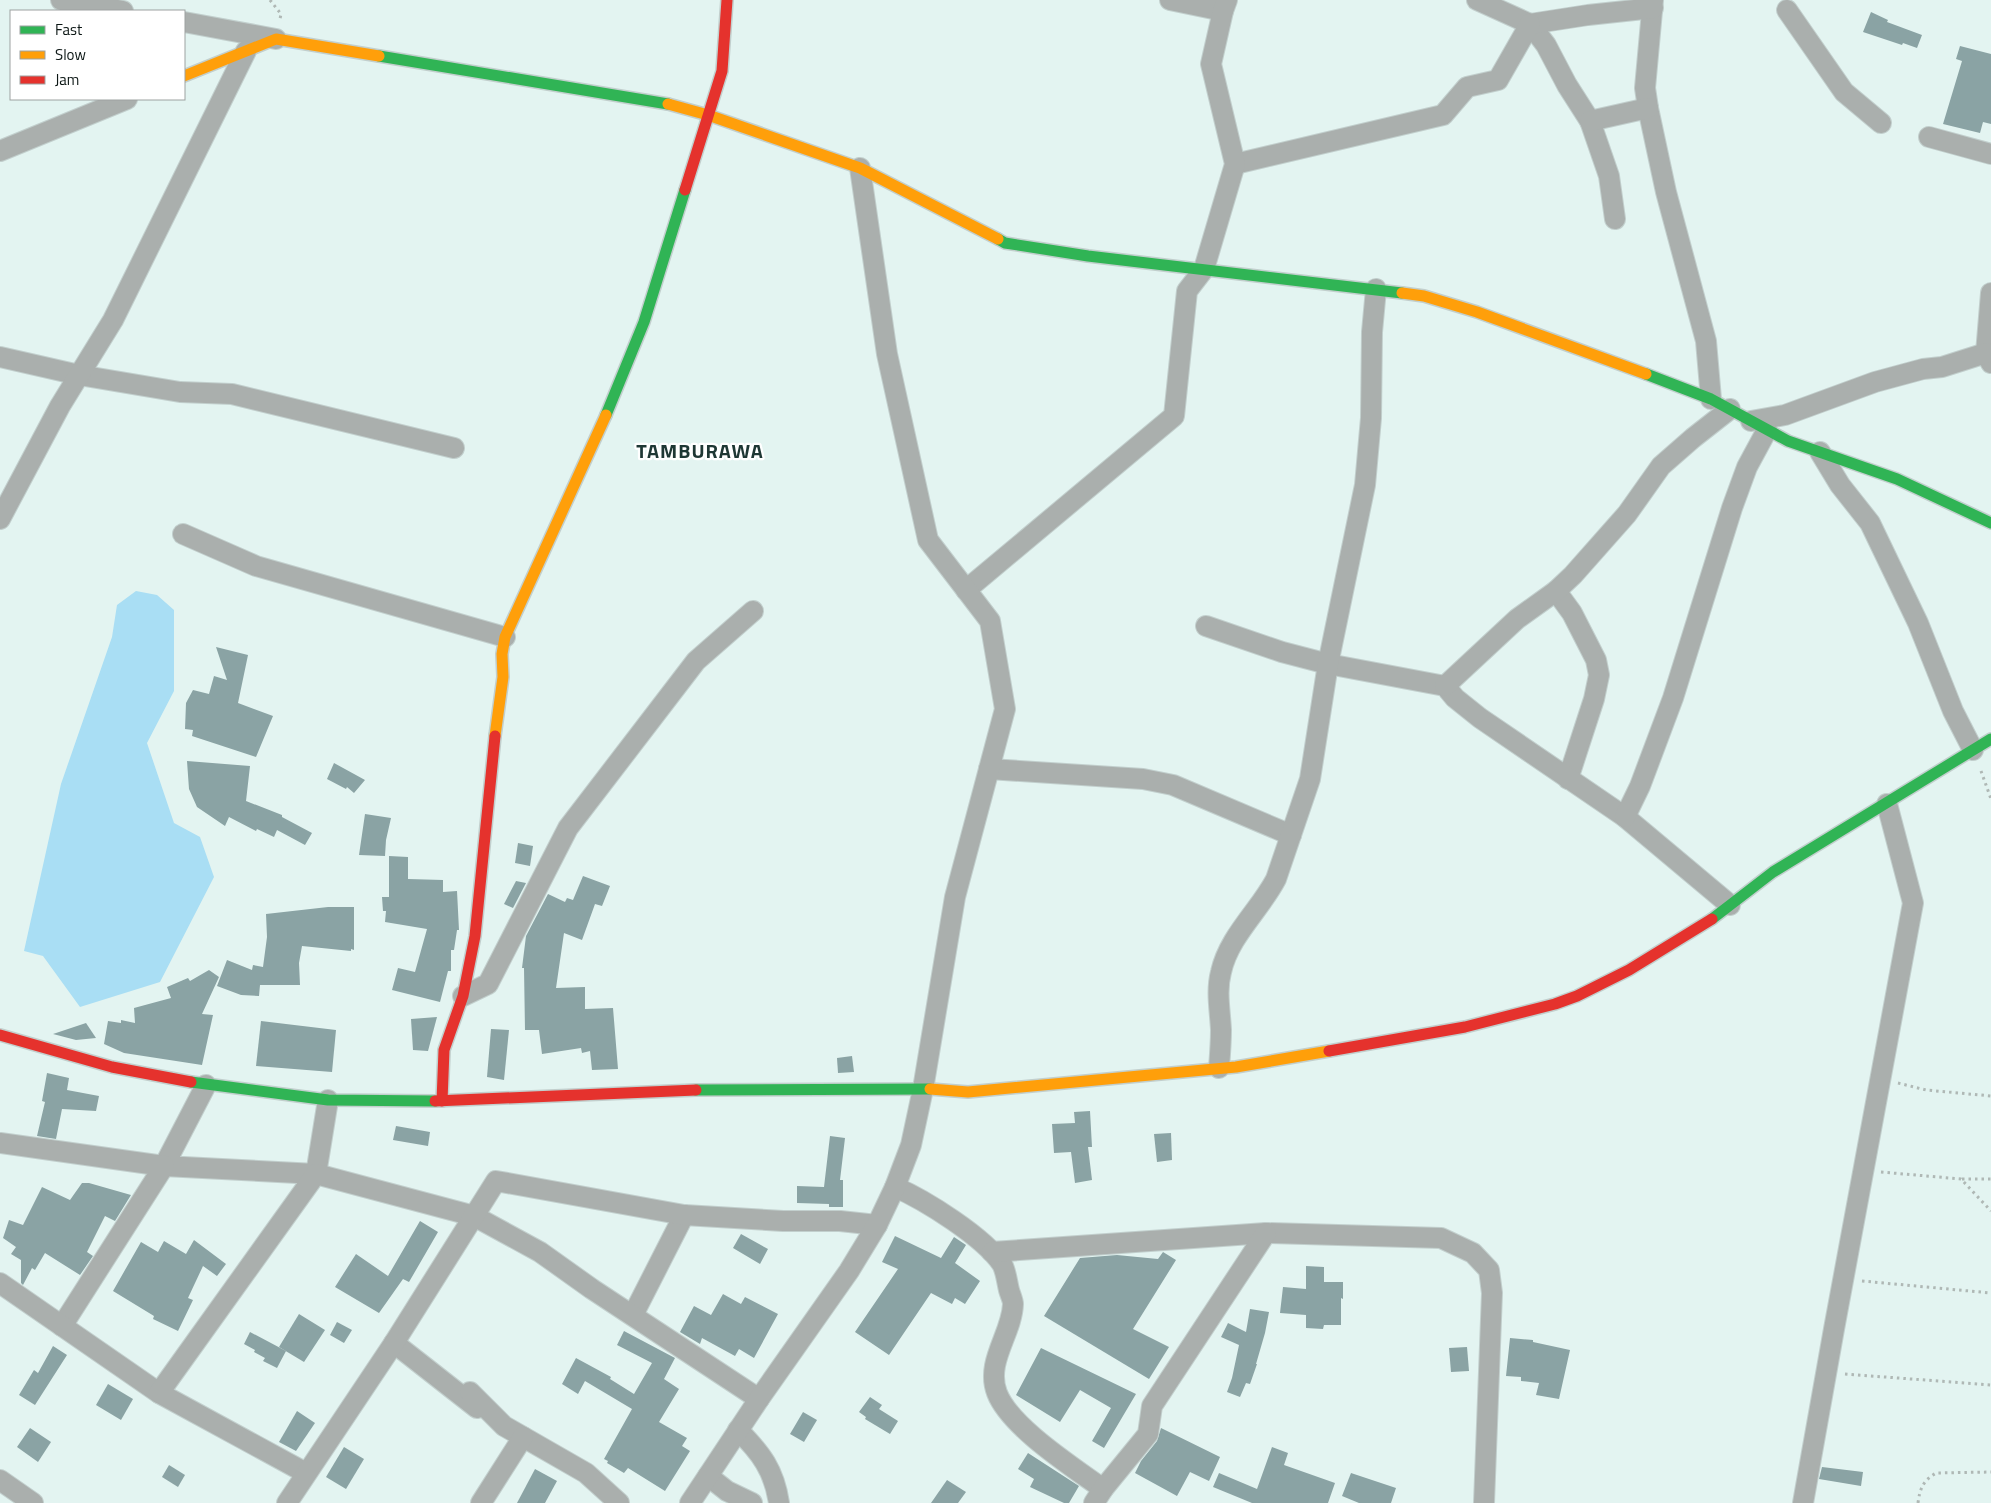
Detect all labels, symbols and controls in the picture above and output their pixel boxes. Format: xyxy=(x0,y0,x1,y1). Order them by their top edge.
legend xyxy=(10,10,185,100)
text: Fast xyxy=(55,18,83,41)
text: Slow xyxy=(55,43,86,66)
text: Jam xyxy=(55,68,79,91)
district label: TAMBURAWA xyxy=(636,435,764,466)

